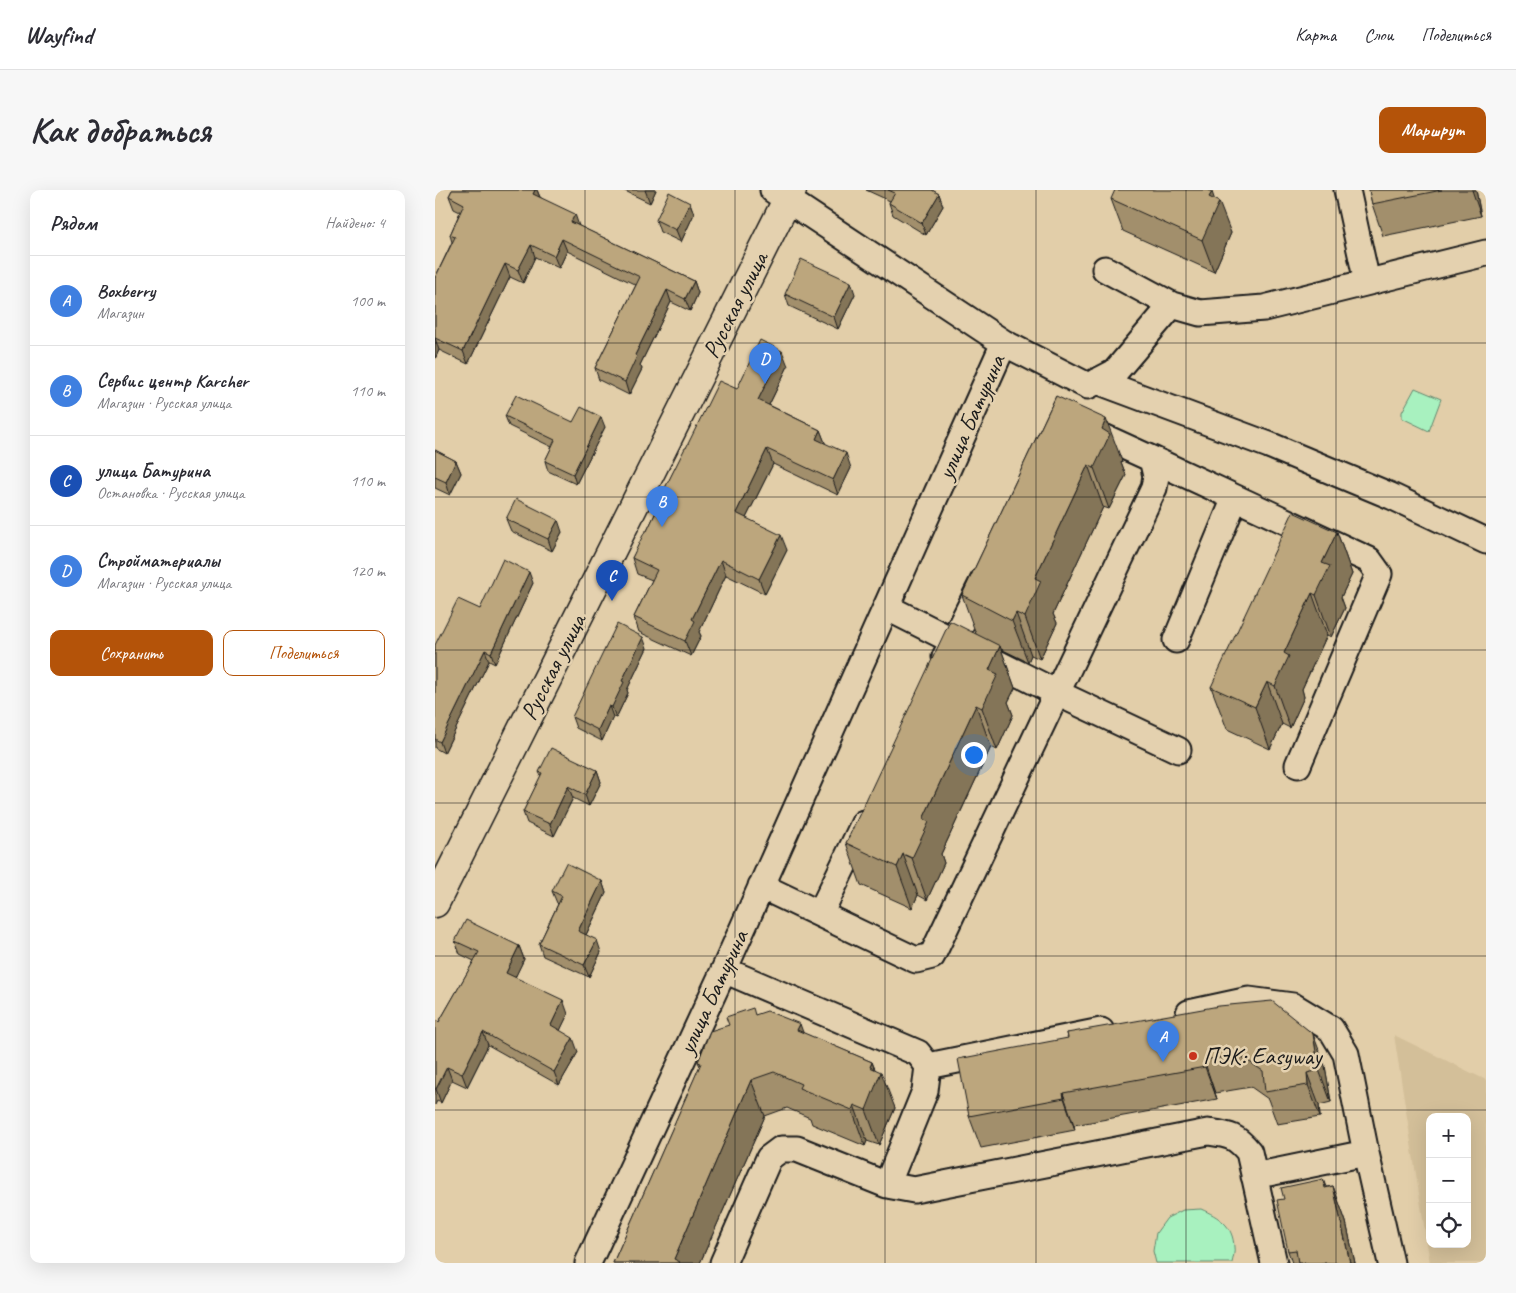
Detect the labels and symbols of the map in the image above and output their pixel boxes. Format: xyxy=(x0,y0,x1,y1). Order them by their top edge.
street label: Русская улица xyxy=(696,245,775,363)
pin: D xyxy=(749,343,781,384)
street label: улица Батурина xyxy=(929,349,1012,486)
pin: B xyxy=(646,486,678,527)
pin: C xyxy=(596,560,628,601)
street label: Русская улица xyxy=(514,607,593,725)
your location xyxy=(961,742,987,768)
street label: улица Батурина xyxy=(670,924,755,1060)
pin: A xyxy=(1147,1021,1179,1062)
place label: ПЭК: Easyway xyxy=(1203,1041,1323,1071)
marker: ПЭК: Easyway xyxy=(1187,1050,1199,1062)

